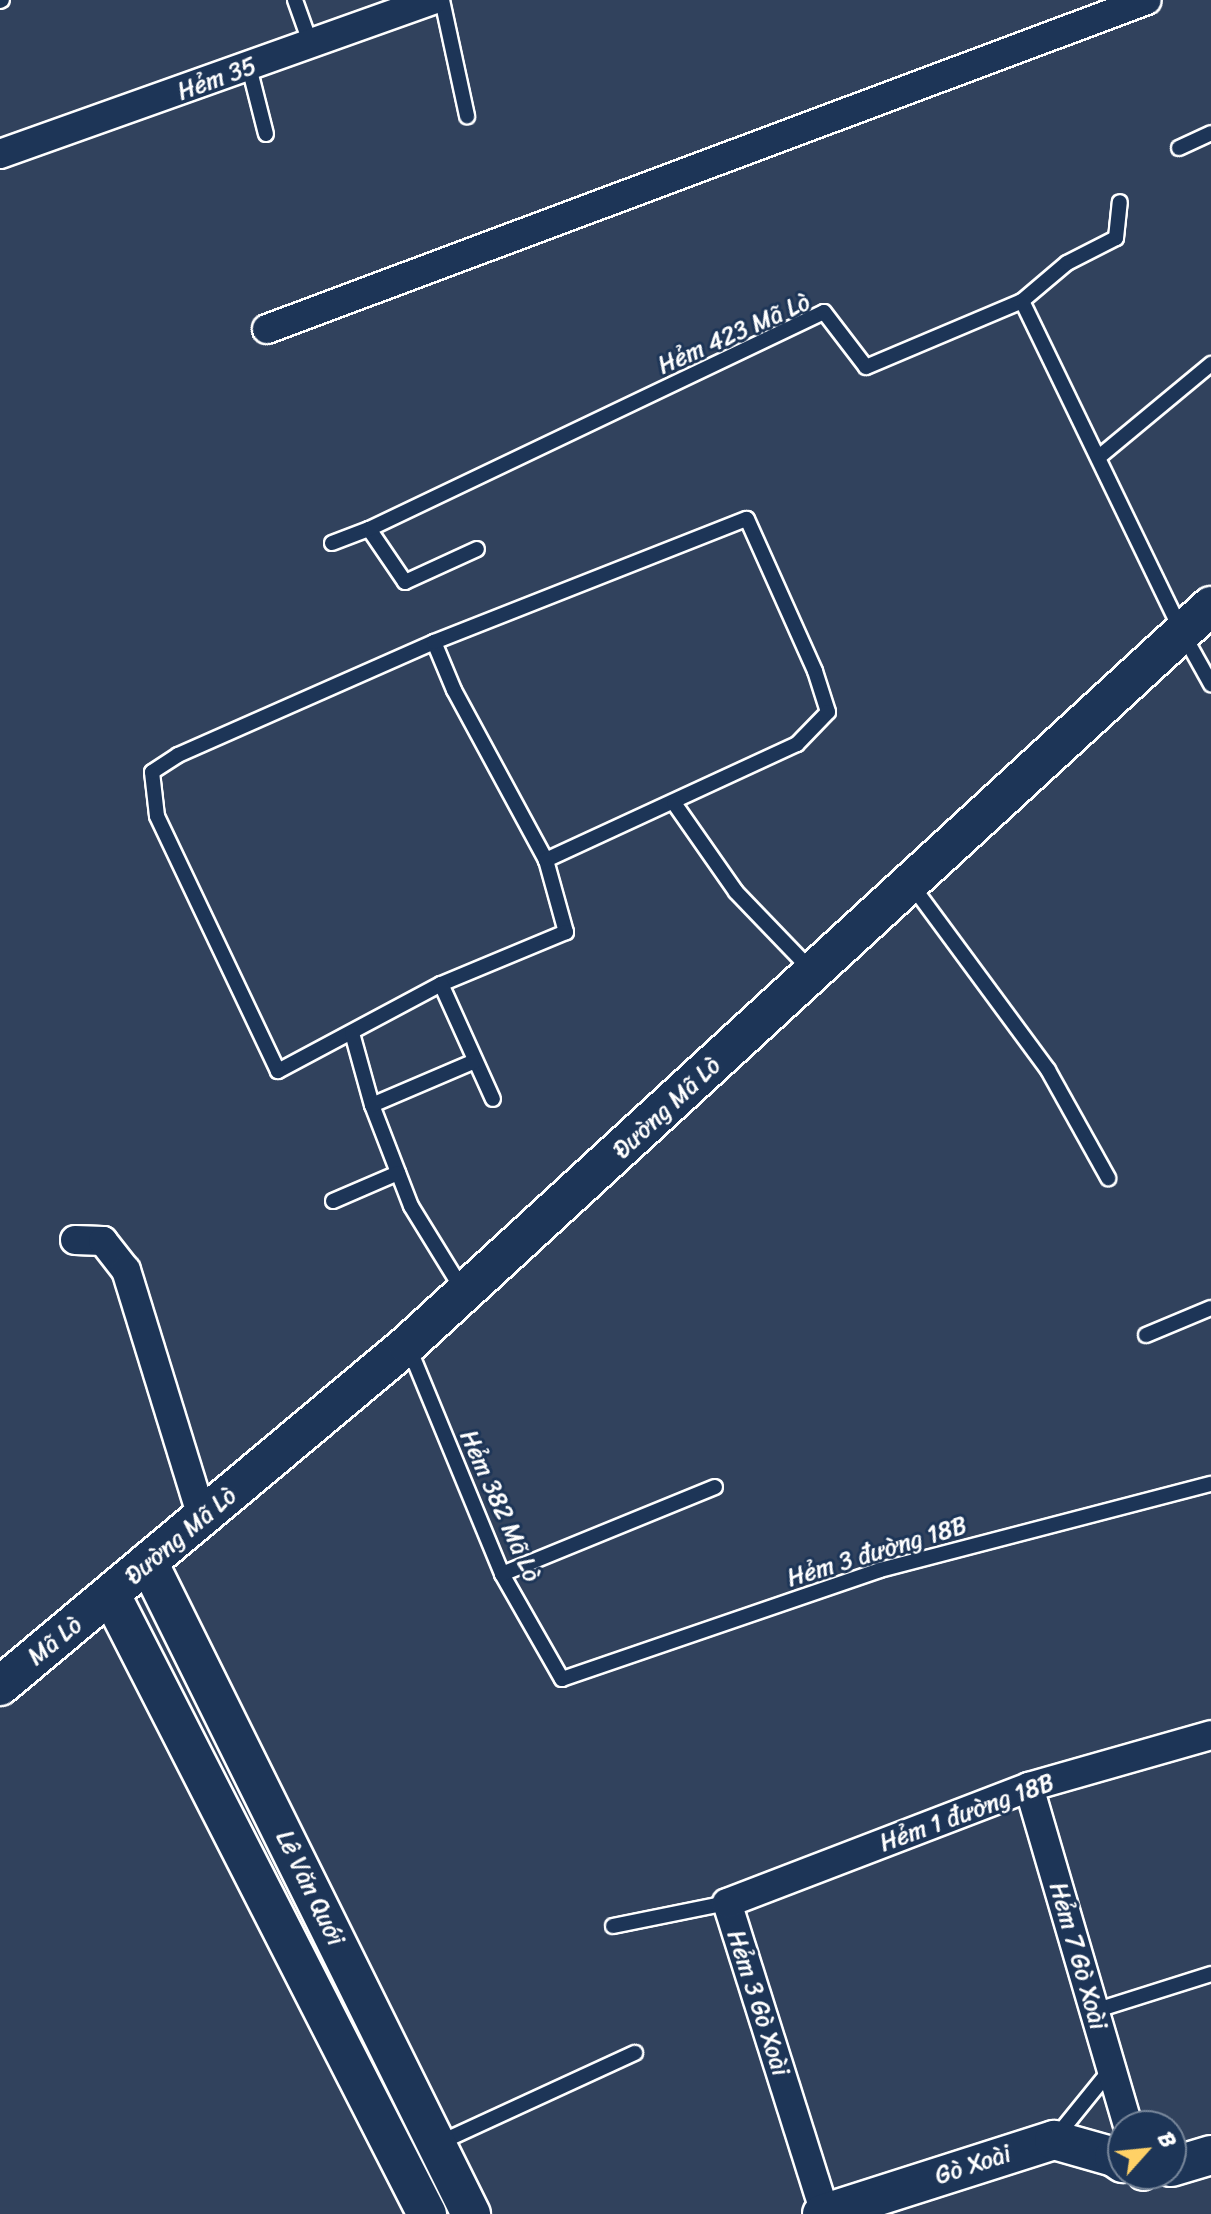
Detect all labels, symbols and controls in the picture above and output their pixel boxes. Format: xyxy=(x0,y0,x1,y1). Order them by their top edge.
street label: Hẻm 35 xyxy=(174,51,260,107)
street label: Hẻm 423 Mã Lò xyxy=(653,288,815,380)
street label: Đường Mã Lò xyxy=(607,1051,727,1165)
street label: Hẻm 382 Mã Lò xyxy=(454,1426,546,1586)
street label: Đường Mã Lò xyxy=(120,1481,242,1591)
street label: Hẻm 3 đường 18B xyxy=(784,1511,970,1593)
street label: Mã Lò xyxy=(22,1611,88,1671)
street label: Hẻm 1 đường 18B xyxy=(876,1768,1058,1858)
street label: Lê Văn Quới xyxy=(270,1827,350,1949)
street label: Hẻm 7 Gò Xoài xyxy=(1043,1879,1113,2033)
street label: Hẻm 3 Gò Xoài xyxy=(721,1927,795,2079)
north arrow xyxy=(1107,2110,1187,2190)
text: B xyxy=(1147,2125,1188,2155)
street label: Gò Xoài xyxy=(931,2139,1015,2191)

